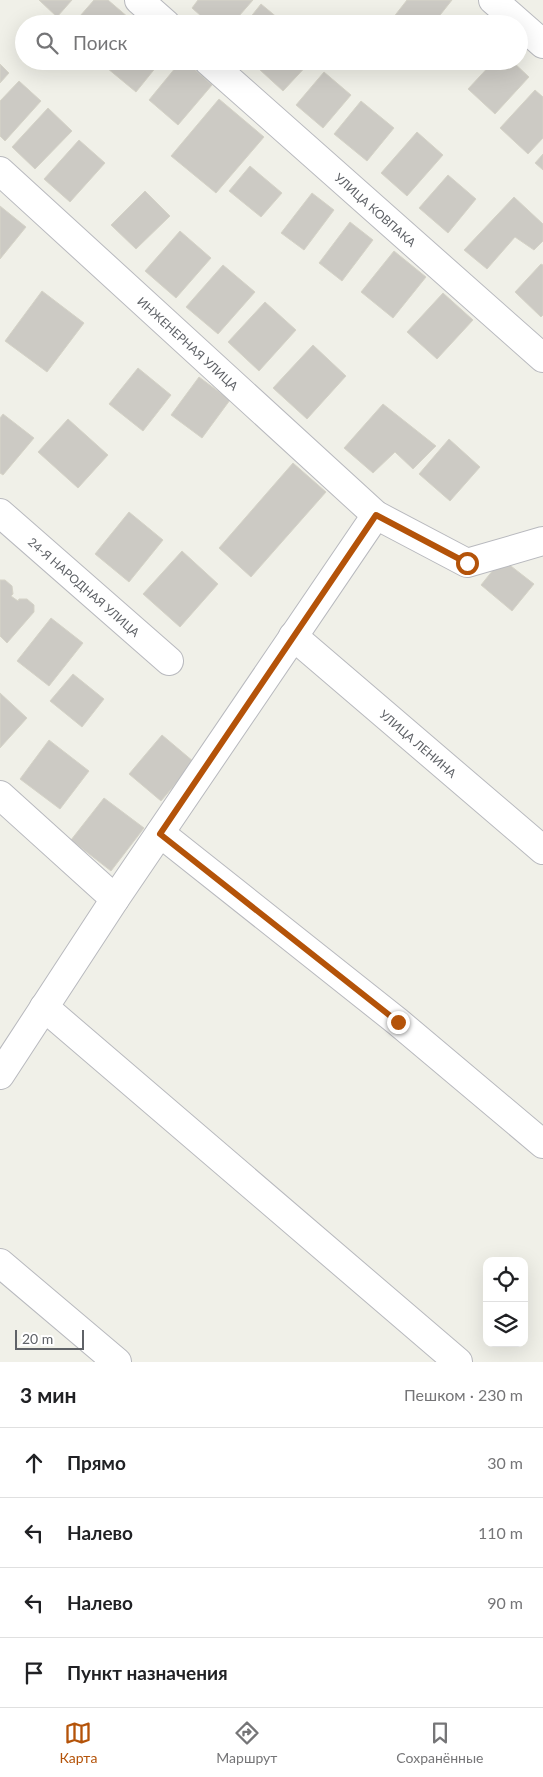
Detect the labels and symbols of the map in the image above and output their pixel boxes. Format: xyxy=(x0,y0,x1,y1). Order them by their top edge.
street label: УЛИЦА КОВПАКА xyxy=(332,170,420,250)
street label: ИНЖЕНЕРНАЯ УЛИЦА xyxy=(135,293,242,394)
street label: 24-Я НАРОДНАЯ УЛИЦА xyxy=(25,534,144,640)
route start xyxy=(456,552,479,575)
street label: УЛИЦА ЛЕНИНА xyxy=(377,706,461,781)
route end xyxy=(387,1011,410,1034)
scale bar xyxy=(15,1327,84,1350)

